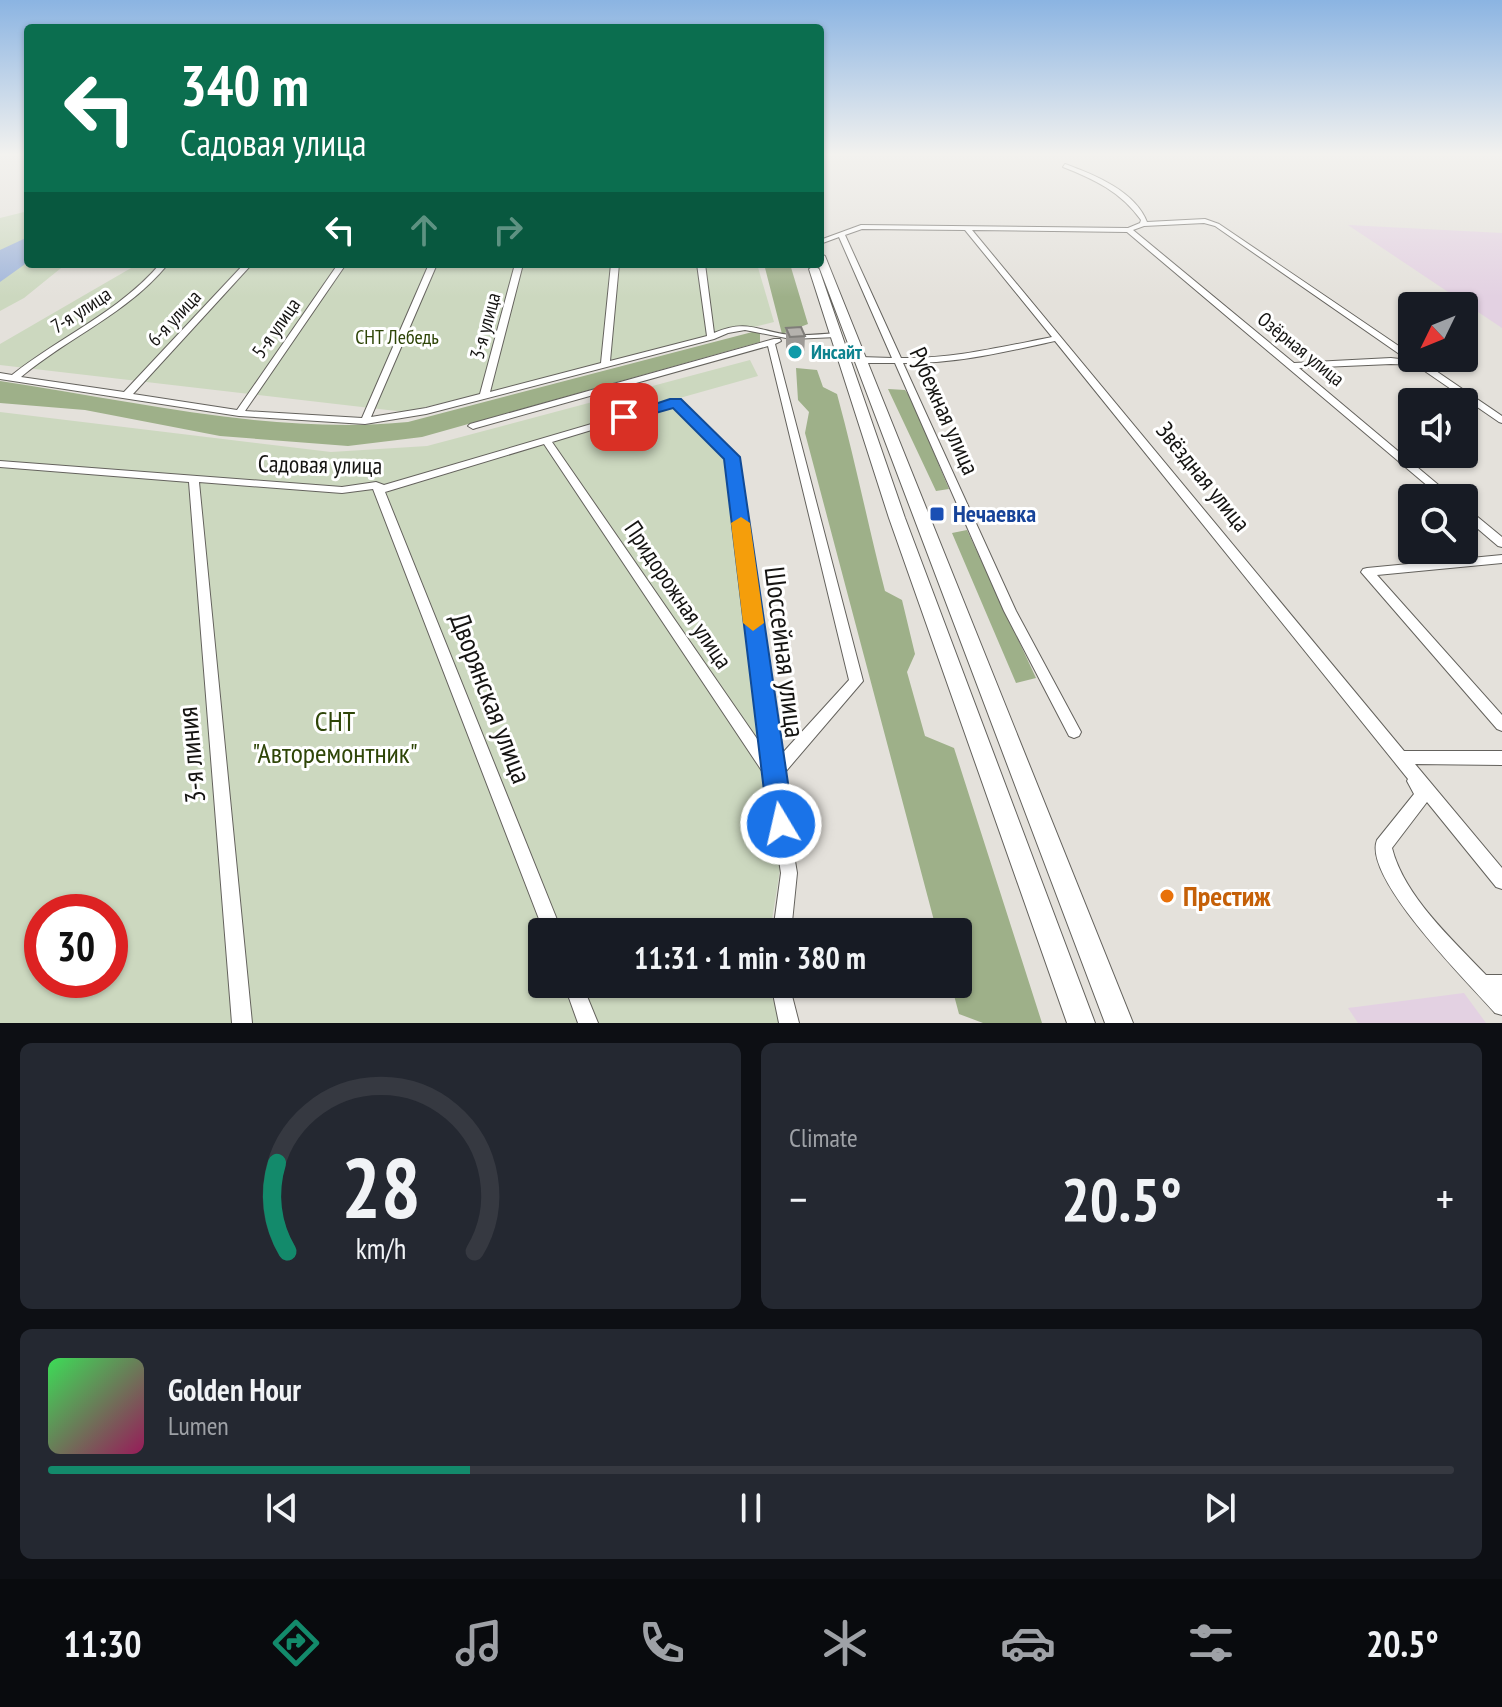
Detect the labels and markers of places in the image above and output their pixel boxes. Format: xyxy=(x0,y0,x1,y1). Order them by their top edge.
place label: Инсайт xyxy=(811,339,862,365)
marker: Инсайт xyxy=(786,343,804,361)
pin xyxy=(590,383,658,451)
place label: Нечаевка xyxy=(953,498,1036,529)
marker: Нечаевка xyxy=(928,505,946,523)
place label: Престиж xyxy=(1183,877,1271,914)
marker: Престиж xyxy=(1158,887,1176,905)

